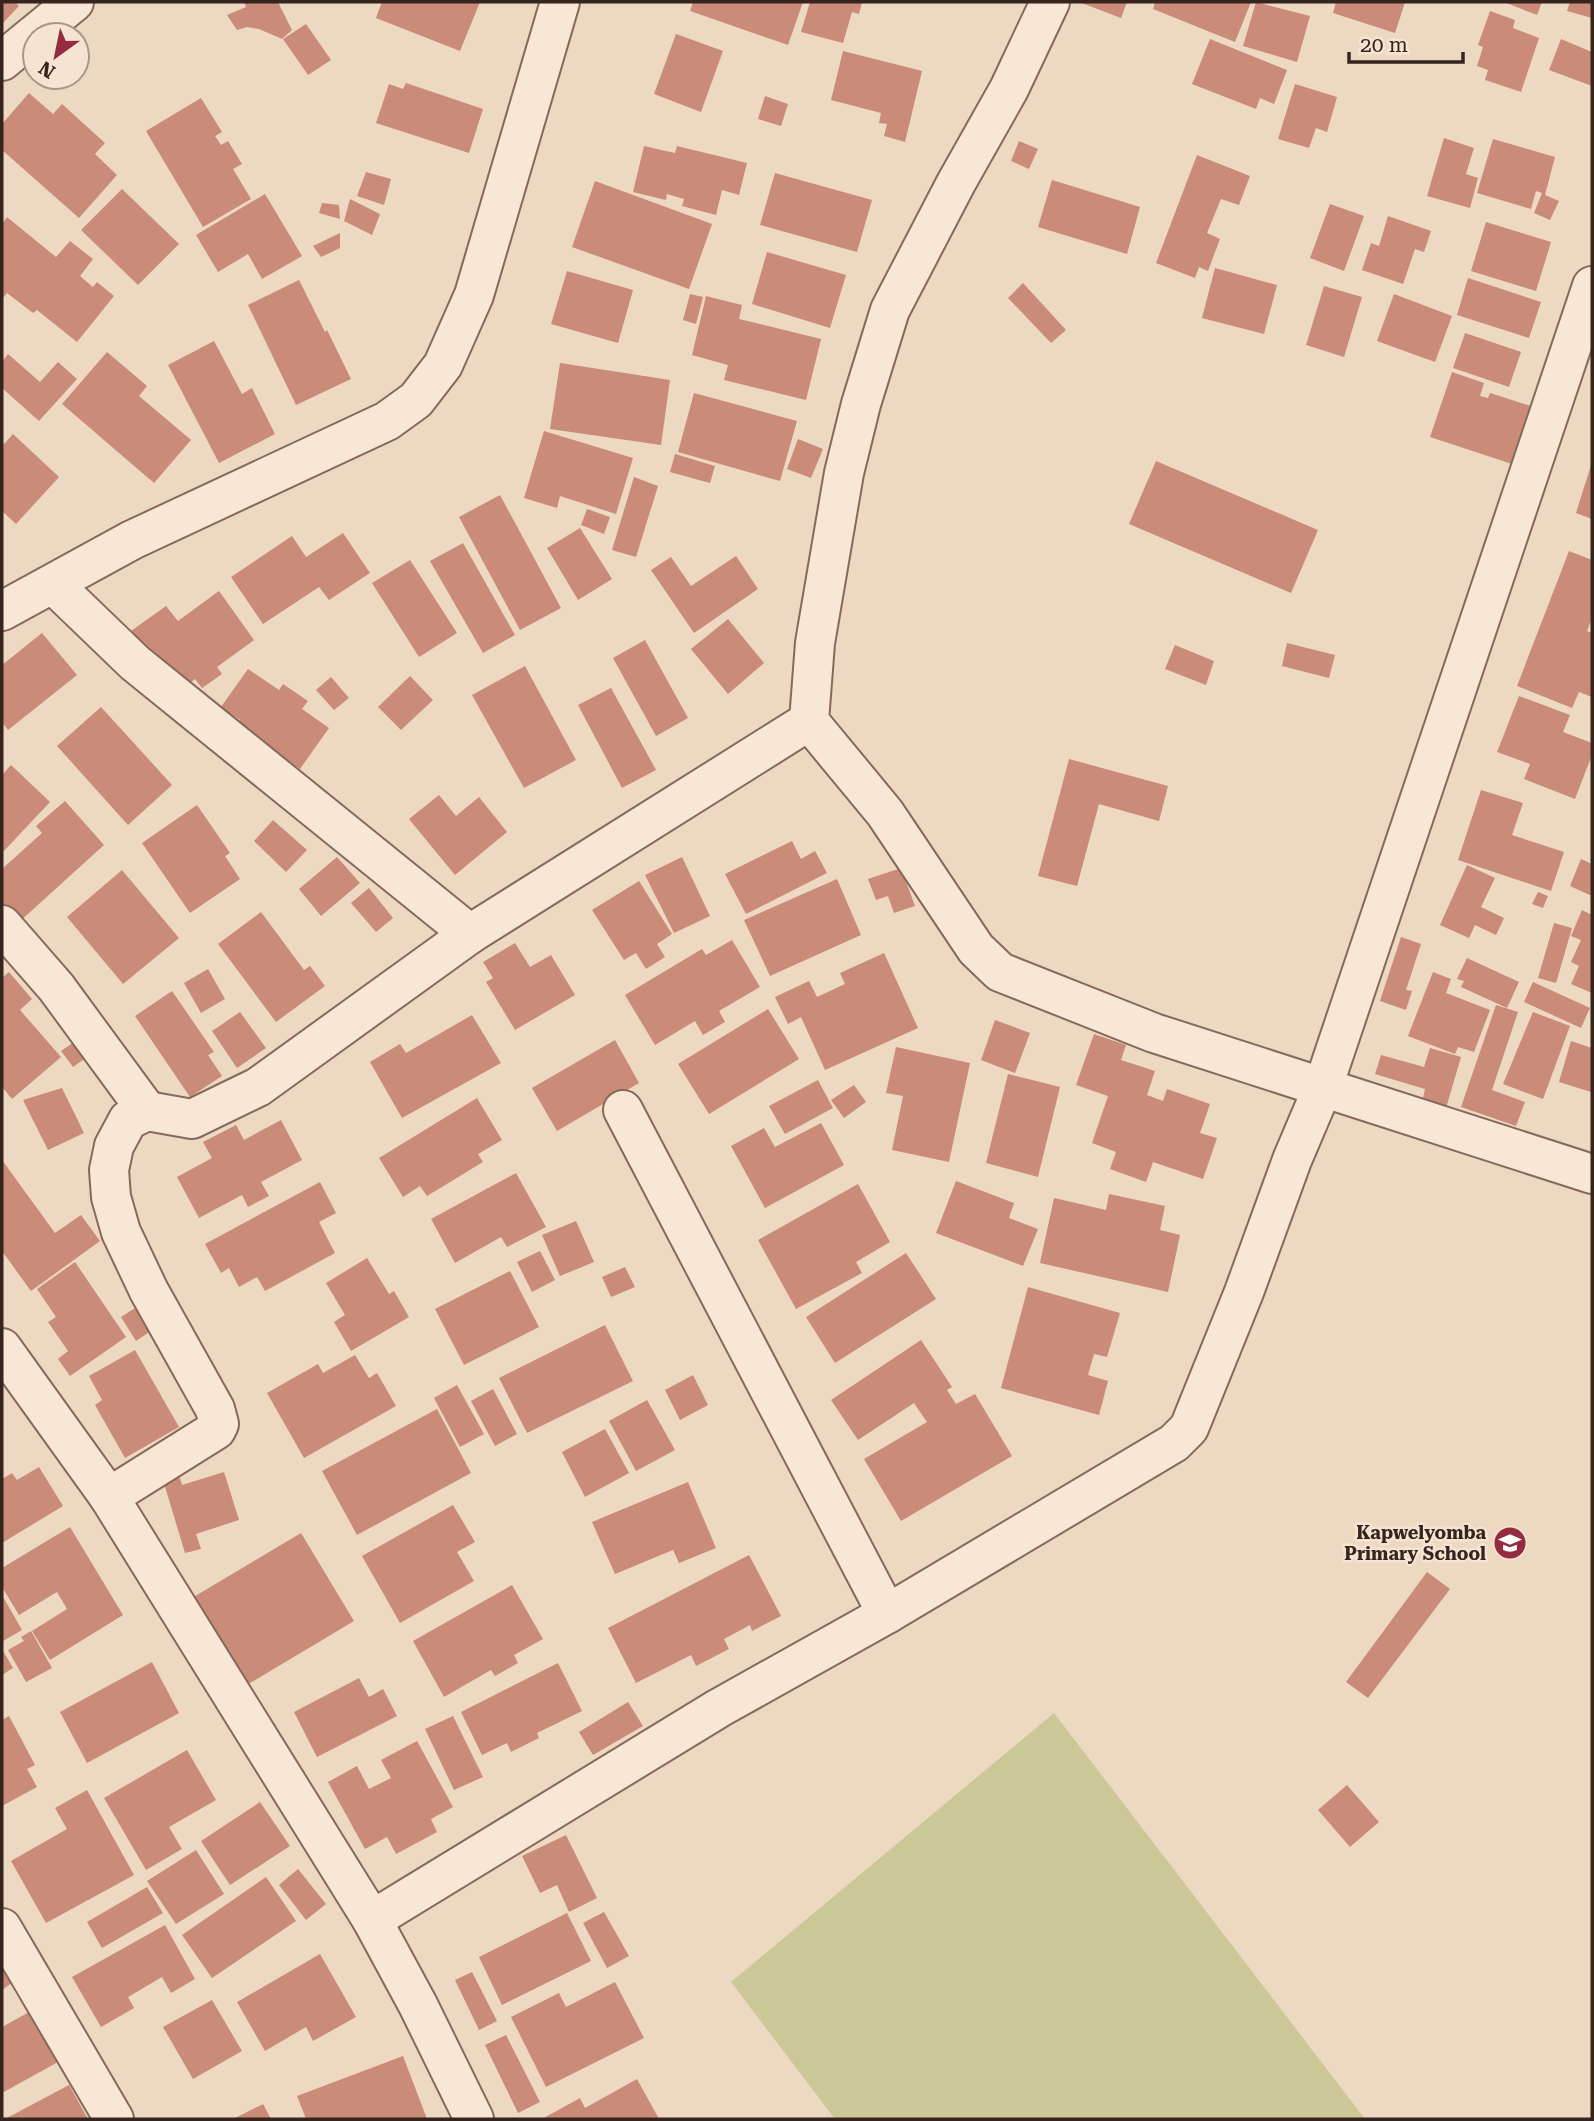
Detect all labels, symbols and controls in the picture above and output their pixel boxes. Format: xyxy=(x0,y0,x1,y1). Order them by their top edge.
north arrow xyxy=(21,21,91,91)
scale bar xyxy=(1349,21,1463,65)
text: 20 m xyxy=(1360,33,1408,57)
text: N xyxy=(34,56,59,83)
place label: Kapwelyomba Primary School xyxy=(1344,1522,1486,1564)
school or university icon: Kapwelyomba Primary School xyxy=(1491,1524,1529,1562)

